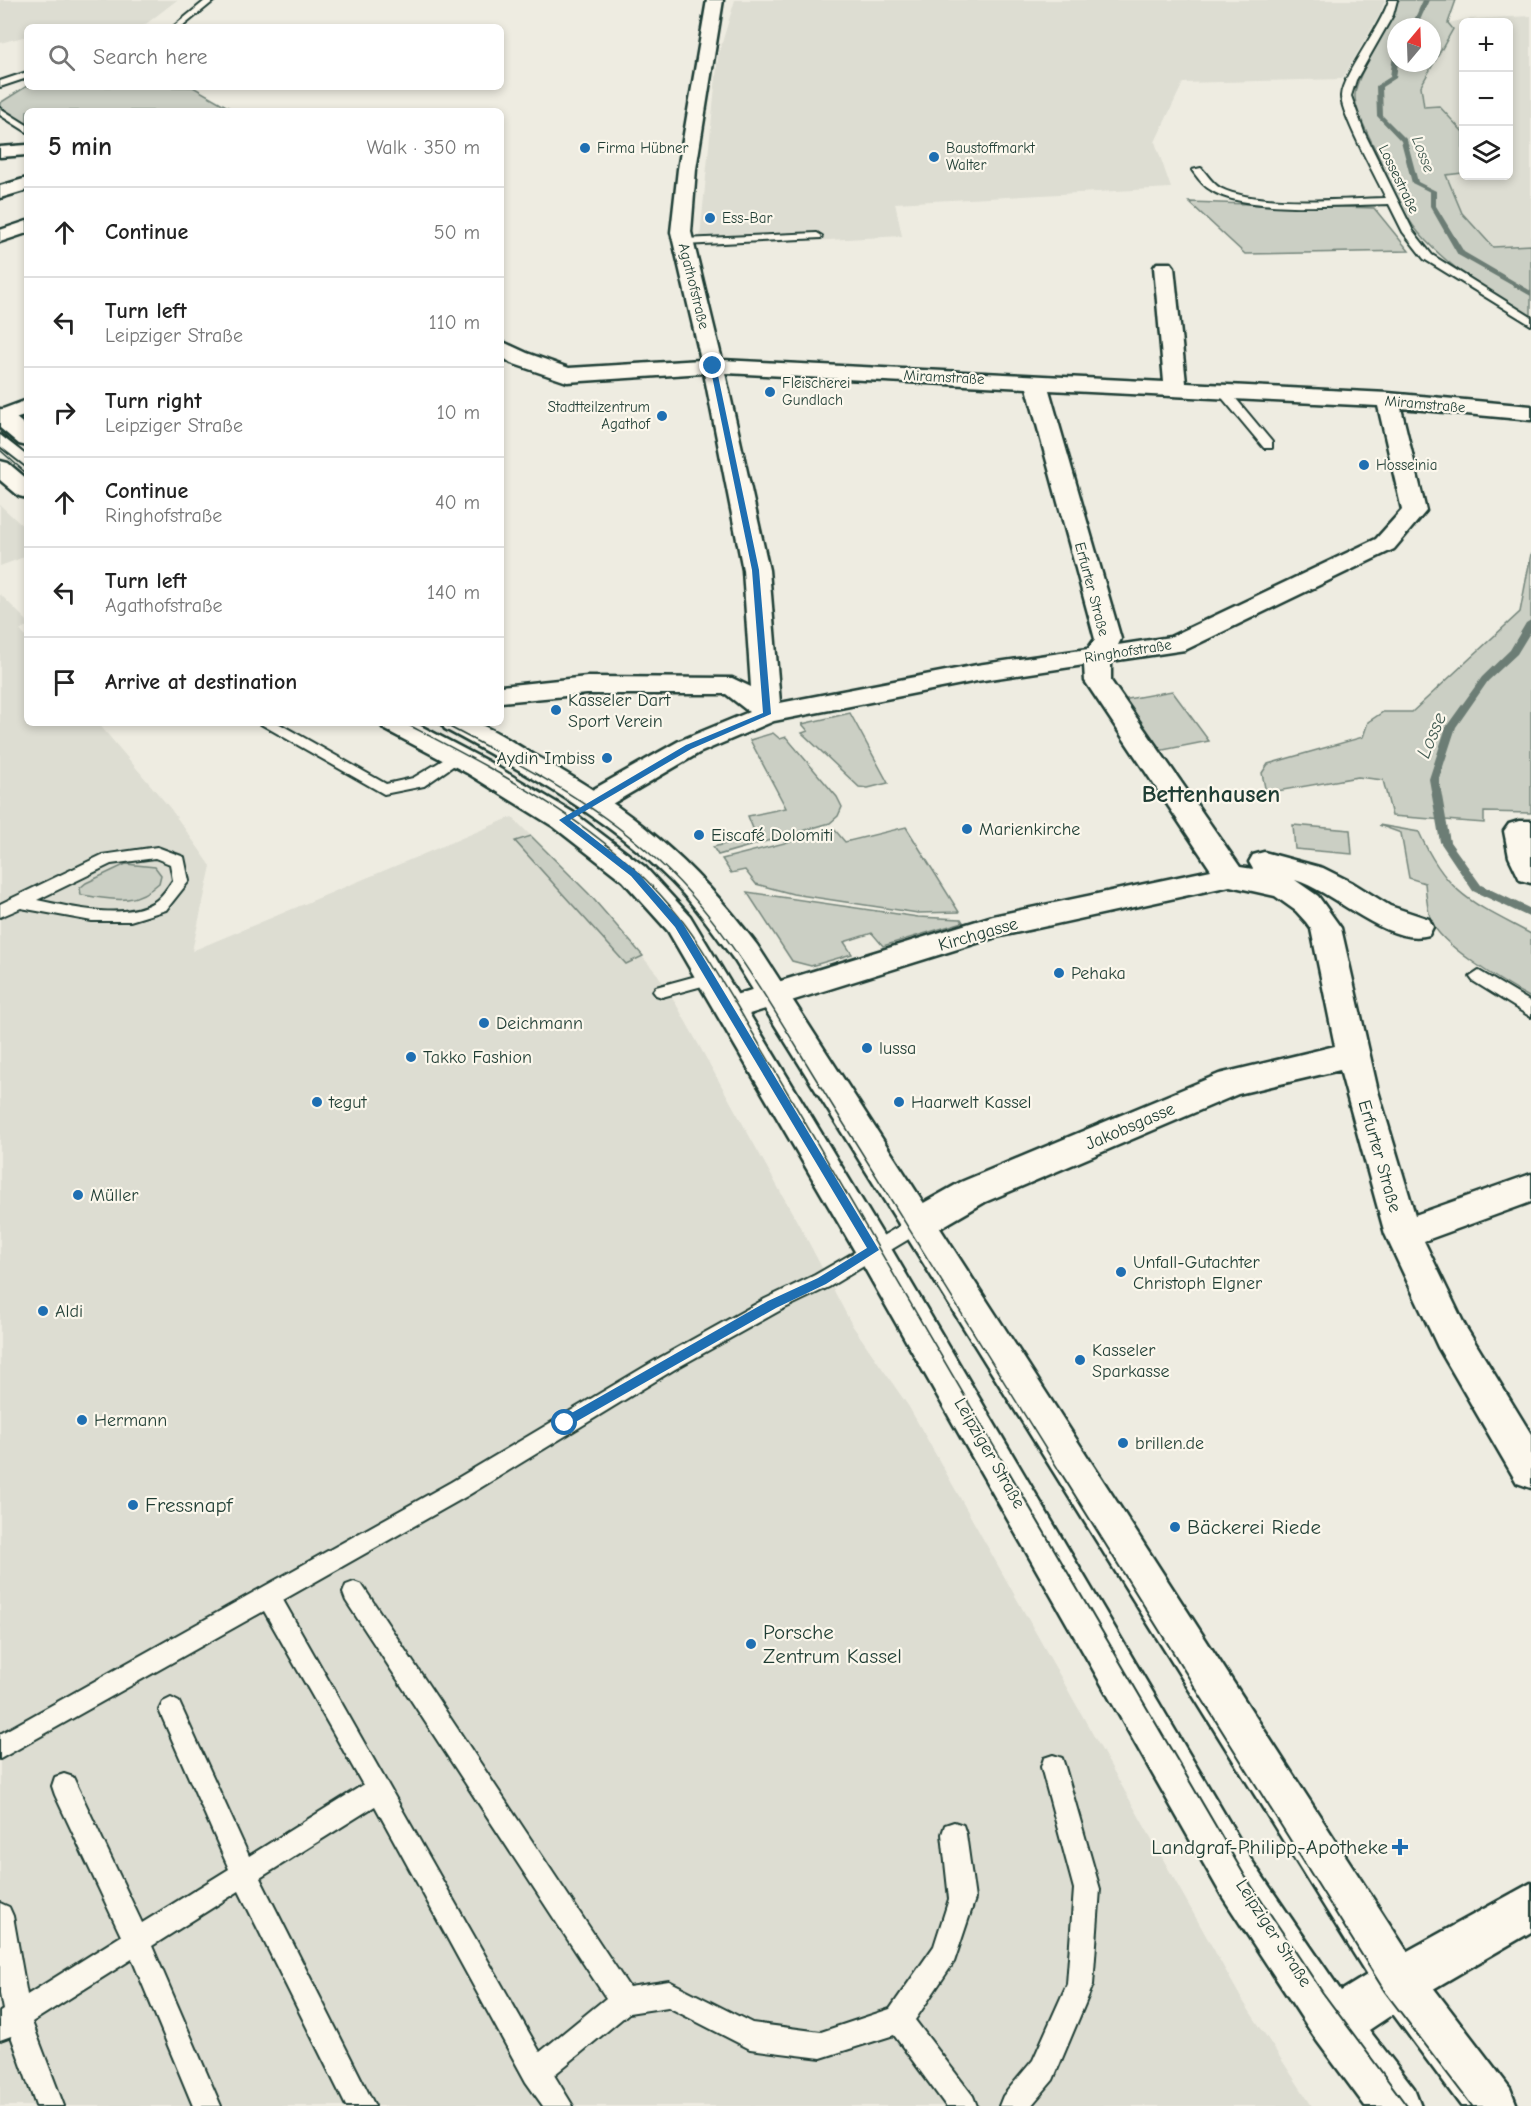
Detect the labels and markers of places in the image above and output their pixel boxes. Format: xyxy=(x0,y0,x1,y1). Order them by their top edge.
place label: Firma Hübner xyxy=(597,139,689,157)
place label: Baustoffmarkt Walter xyxy=(946,139,1035,174)
marker: Firma Hübner xyxy=(578,141,592,155)
marker: Baustoffmarkt Walter xyxy=(927,150,941,164)
place label: Ess-Bar xyxy=(722,209,773,227)
marker: Ess-Bar xyxy=(703,211,717,225)
place label: Fleischerei Gundlach xyxy=(782,374,850,409)
marker: Fleischerei Gundlach xyxy=(763,385,777,399)
place label: Stadtteilzentrum Agathof xyxy=(548,398,651,433)
marker: Stadtteilzentrum Agathof xyxy=(655,409,669,423)
place label: Hosseinia xyxy=(1376,456,1437,474)
marker: Hosseinia xyxy=(1357,458,1371,472)
place label: Kasseler Dart Sport Verein xyxy=(568,690,671,732)
marker: Kasseler Dart Sport Verein xyxy=(549,703,563,717)
place label: Aydin Imbiss xyxy=(497,748,595,769)
marker: Aydin Imbiss xyxy=(600,751,614,765)
place label: Marienkirche xyxy=(979,819,1080,840)
marker: Marienkirche xyxy=(960,822,974,836)
place label: Eiscafé Dolomiti xyxy=(711,825,833,846)
marker: Eiscafé Dolomiti xyxy=(692,828,706,842)
place label: Pehaka xyxy=(1071,963,1126,984)
marker: Pehaka xyxy=(1052,966,1066,980)
place label: Deichmann xyxy=(496,1013,583,1034)
marker: Deichmann xyxy=(477,1016,491,1030)
place label: lussa xyxy=(879,1038,916,1059)
marker: lussa xyxy=(860,1041,874,1055)
place label: Takko Fashion xyxy=(423,1047,532,1068)
marker: Takko Fashion xyxy=(404,1050,418,1064)
place label: tegut xyxy=(328,1092,367,1113)
place label: Haarwelt Kassel xyxy=(911,1092,1032,1113)
marker: tegut xyxy=(310,1095,324,1109)
marker: Haarwelt Kassel xyxy=(892,1095,906,1109)
place label: Müller xyxy=(90,1185,139,1206)
marker: Müller xyxy=(71,1188,85,1202)
place label: Unfall-Gutachter Christoph Elgner xyxy=(1133,1252,1263,1294)
marker: Unfall-Gutachter Christoph Elgner xyxy=(1114,1265,1128,1279)
place label: Aldi xyxy=(55,1301,83,1322)
marker: Aldi xyxy=(36,1304,50,1318)
place label: Kasseler Sparkasse xyxy=(1092,1340,1170,1382)
marker: Kasseler Sparkasse xyxy=(1073,1353,1087,1367)
place label: Hermann xyxy=(94,1410,167,1431)
marker: Hermann xyxy=(75,1413,89,1427)
place label: brillen.de xyxy=(1135,1433,1204,1454)
marker: brillen.de xyxy=(1116,1436,1130,1450)
place label: Fressnapf xyxy=(145,1493,234,1517)
marker: Fressnapf xyxy=(126,1498,140,1512)
place label: Bäckerei Riede xyxy=(1187,1515,1321,1539)
marker: Bäckerei Riede xyxy=(1168,1520,1182,1534)
place label: Porsche Zentrum Kassel xyxy=(763,1620,902,1668)
marker: Porsche Zentrum Kassel xyxy=(744,1637,758,1651)
place label: Landgraf-Philipp-Apotheke xyxy=(1151,1835,1388,1859)
marker: Landgraf-Philipp-Apotheke xyxy=(1393,1840,1407,1854)

